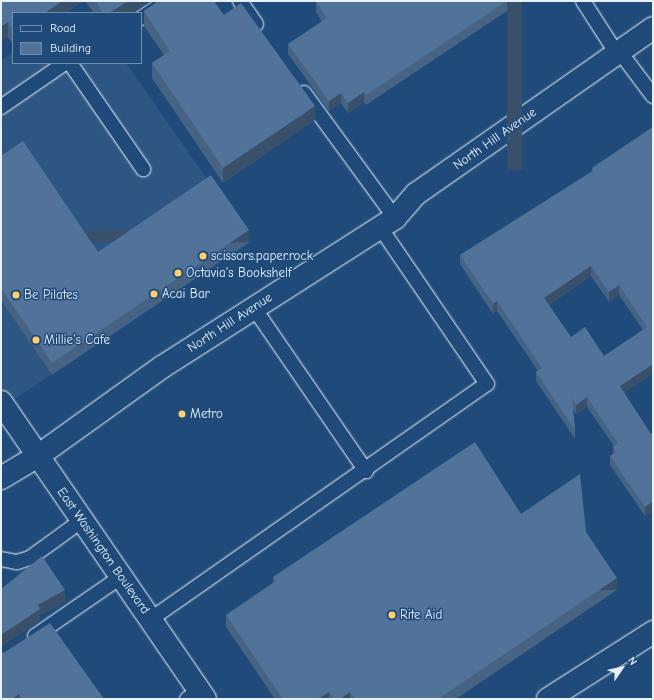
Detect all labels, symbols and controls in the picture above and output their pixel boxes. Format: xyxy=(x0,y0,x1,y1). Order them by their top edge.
legend xyxy=(12,12,142,64)
text: Road xyxy=(50,21,76,35)
text: Building xyxy=(50,41,91,55)
street label: North Hill Avenue xyxy=(451,105,539,173)
place label: scissors.paper.rock xyxy=(211,248,313,264)
marker: scissors.paper.rock xyxy=(198,251,208,261)
place label: Octavia's Bookshelf xyxy=(186,265,292,281)
marker: Octavia's Bookshelf xyxy=(173,268,183,278)
place label: Acai Bar xyxy=(162,286,210,302)
place label: Be Pilates xyxy=(24,287,78,303)
marker: Acai Bar xyxy=(149,289,159,299)
marker: Be Pilates xyxy=(11,290,21,300)
street label: North Hill Avenue xyxy=(185,290,275,356)
place label: Millie's Cafe xyxy=(44,332,110,348)
marker: Millie's Cafe xyxy=(31,335,41,345)
place label: Metro xyxy=(190,406,223,422)
marker: Metro xyxy=(177,409,187,419)
street label: East Washington Boulevard xyxy=(53,485,153,617)
place label: Rite Aid xyxy=(400,607,442,623)
marker: Rite Aid xyxy=(387,610,397,620)
north arrow xyxy=(602,648,642,688)
text: N xyxy=(625,654,640,668)

